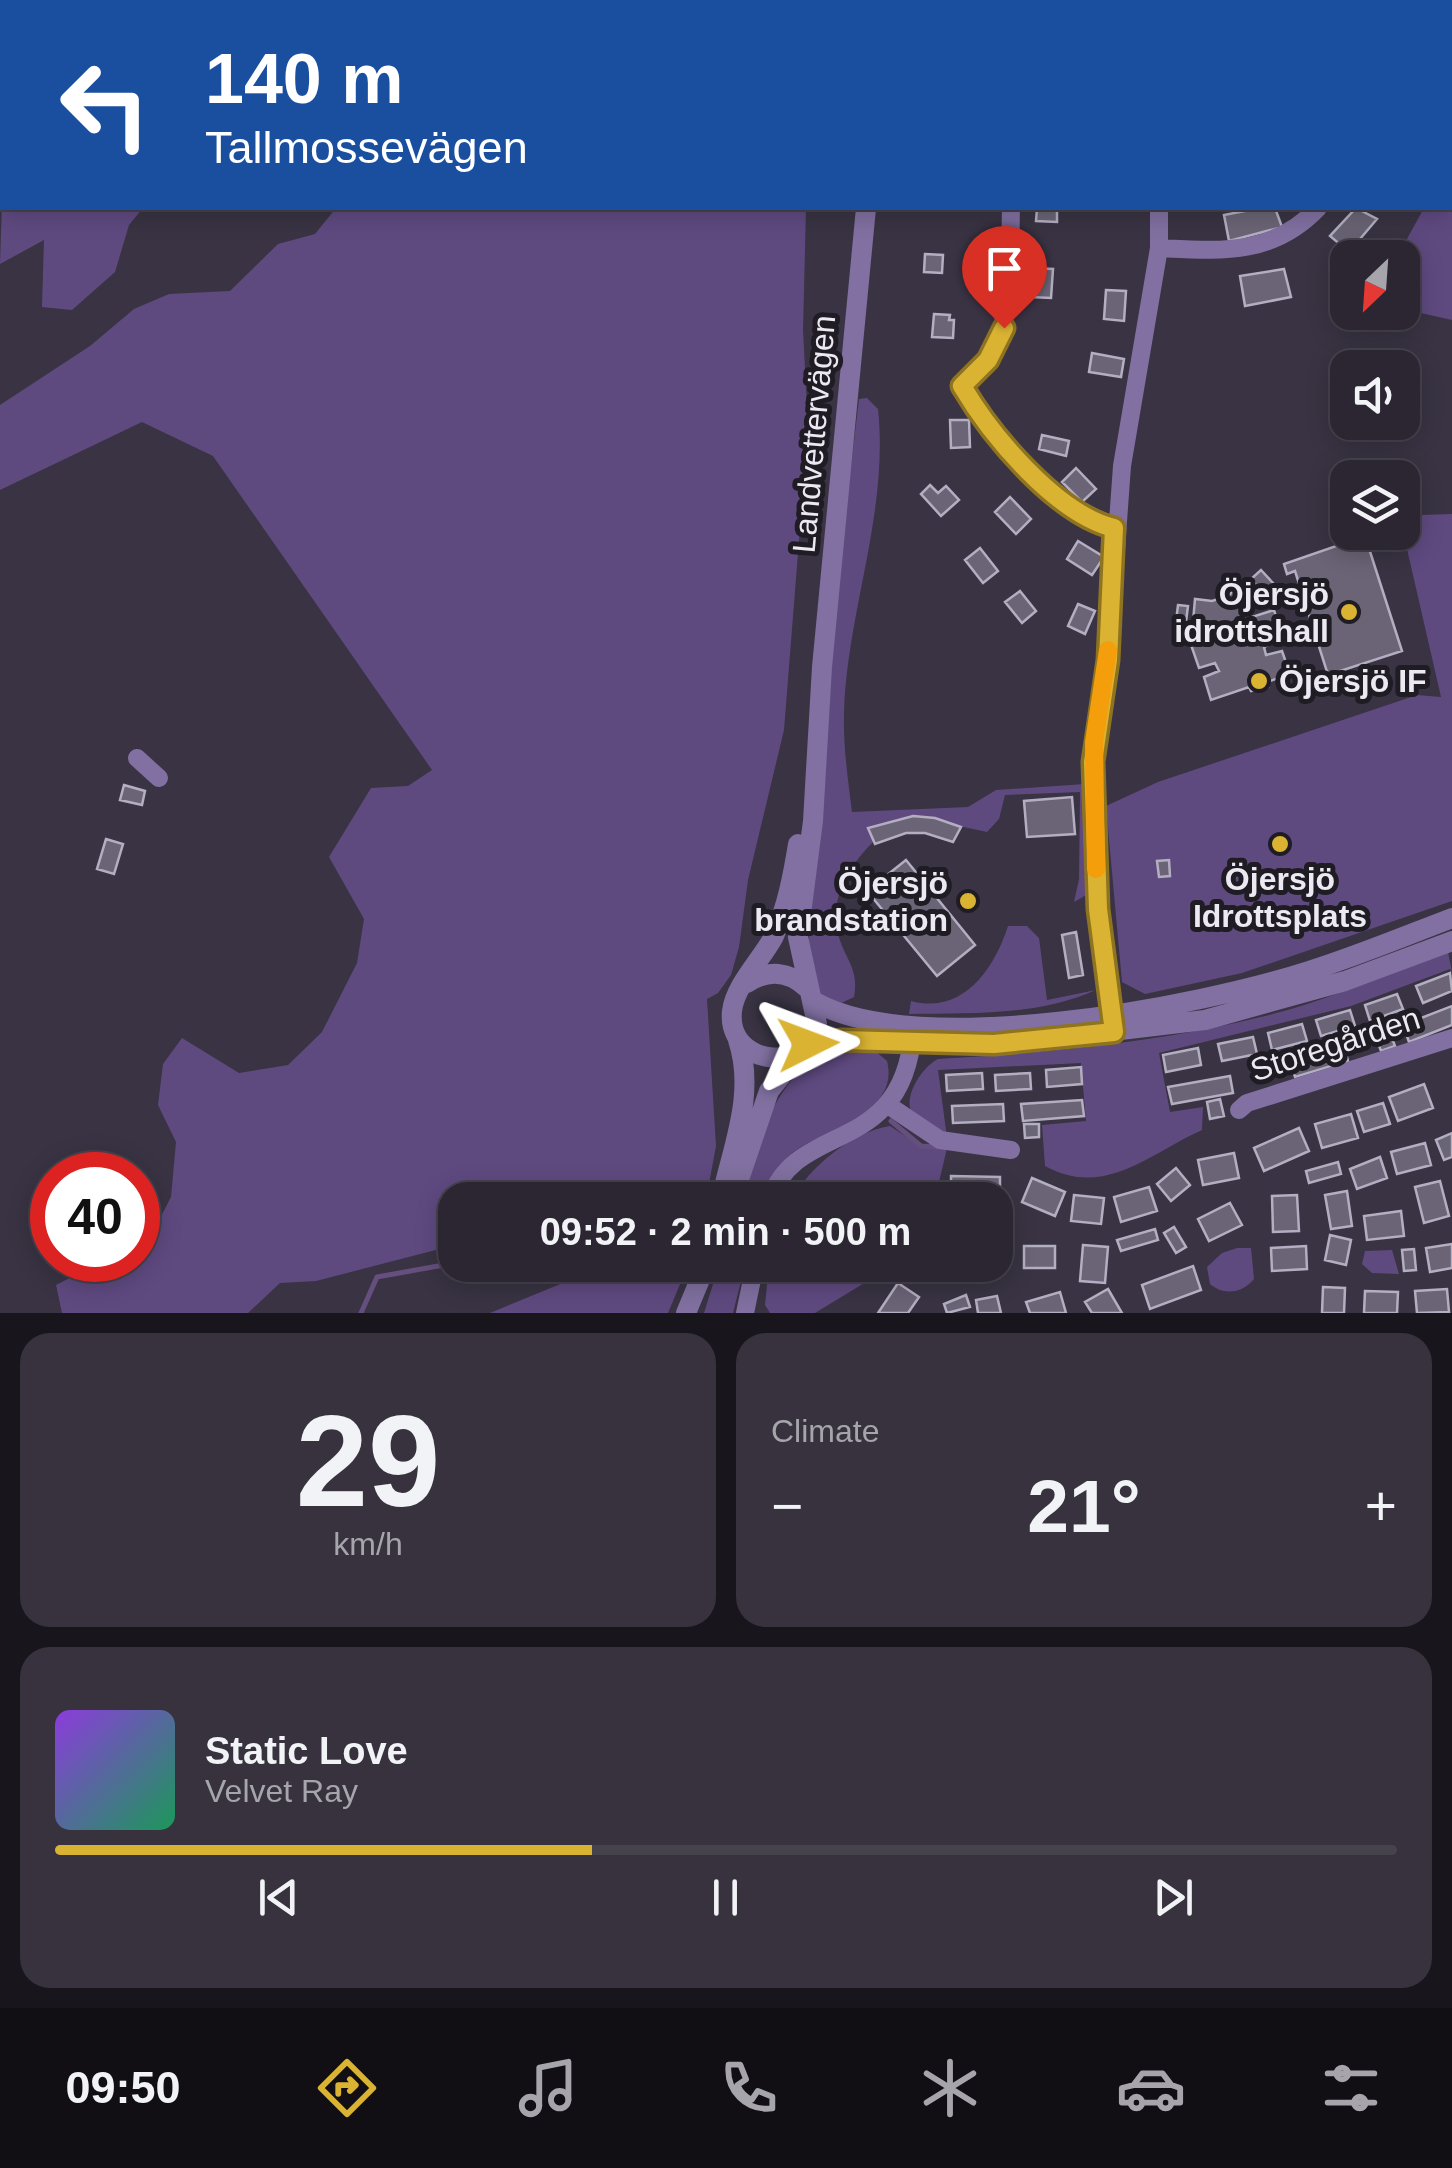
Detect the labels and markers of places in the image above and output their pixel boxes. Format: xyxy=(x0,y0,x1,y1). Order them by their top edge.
pin xyxy=(962,226,1047,329)
place label: Öjersjö idrottshall xyxy=(1174,576,1329,649)
marker: Öjersjö idrottshall xyxy=(1338,601,1360,623)
place label: Öjersjö IF xyxy=(1279,663,1427,699)
marker: Öjersjö IF xyxy=(1248,670,1270,692)
marker: Öjersjö Idrottsplats xyxy=(1269,833,1291,855)
place label: Öjersjö Idrottsplats xyxy=(1193,861,1367,934)
place label: Öjersjö brandstation xyxy=(754,865,948,938)
marker: Öjersjö brandstation xyxy=(957,890,979,912)

